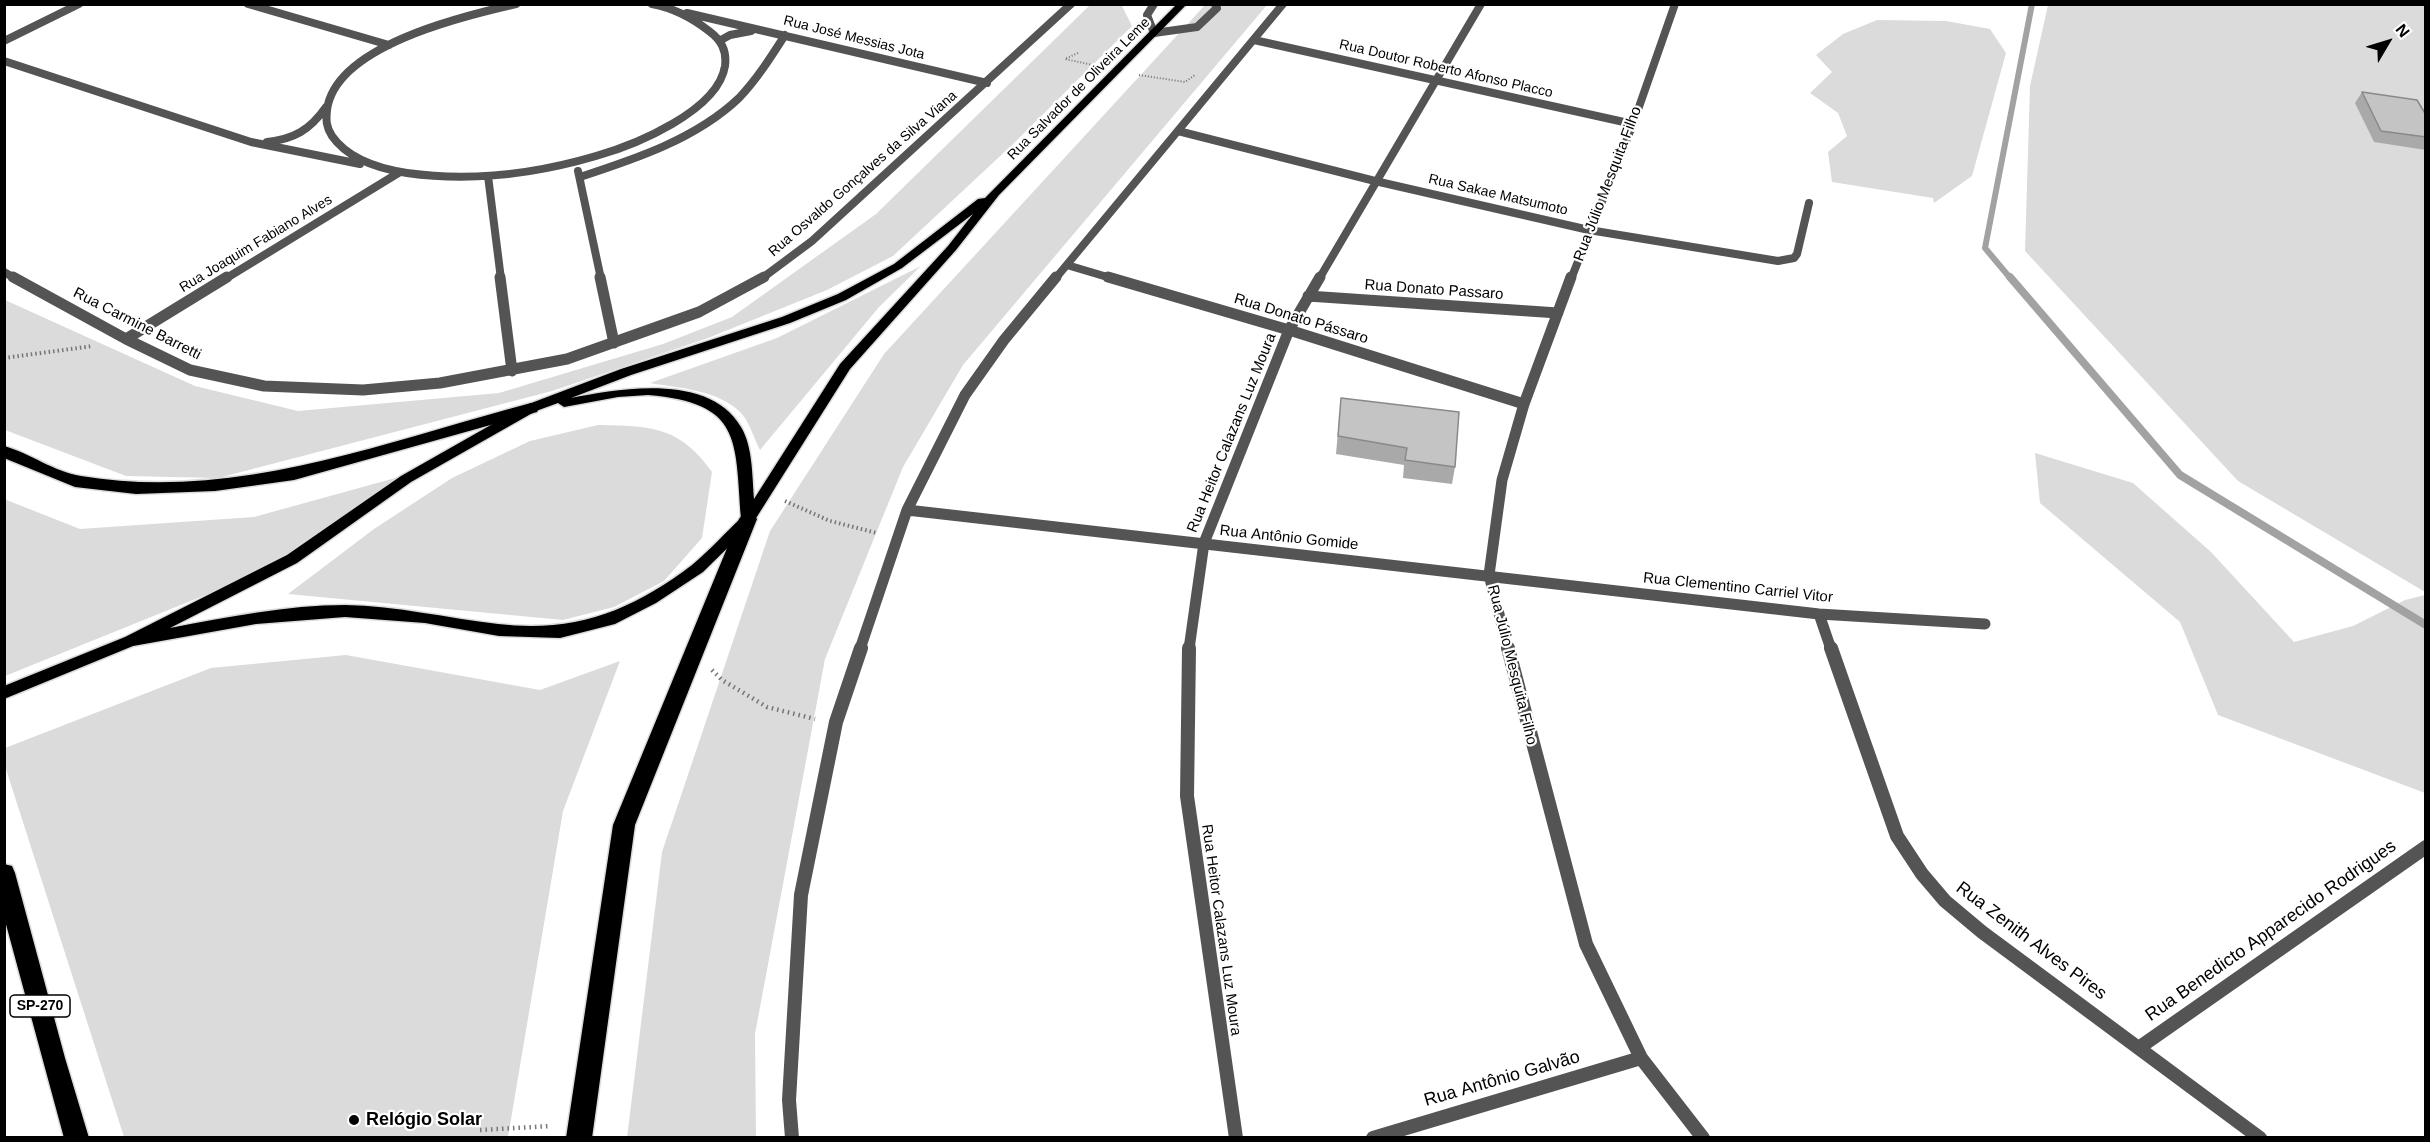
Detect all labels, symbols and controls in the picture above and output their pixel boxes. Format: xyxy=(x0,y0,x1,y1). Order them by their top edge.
street label: Rua José Messias Jota xyxy=(782,12,926,64)
north arrow xyxy=(2358,12,2418,72)
street label: Rua Salvador de Oliveira Leme xyxy=(1004,14,1154,164)
text: N xyxy=(2392,21,2413,40)
street label: Rua Doutor Roberto Afonso Placco xyxy=(1338,36,1554,102)
street label: Rua Osvaldo Gonçalves da Silva Viana xyxy=(765,88,961,260)
street label: Rua Júlio Mesquita Filho xyxy=(1570,104,1646,264)
street label: Rua Sakae Matsumoto xyxy=(1427,171,1569,219)
street label: Rua Joaquim Fabiano Alves xyxy=(177,192,335,296)
street label: Rua Donato Passaro xyxy=(1364,276,1504,304)
street label: Rua Carmine Barretti xyxy=(70,284,204,364)
street label: Rua Donato Pássaro xyxy=(1232,290,1370,348)
street label: Rua Heitor Calazans Luz Moura xyxy=(1184,331,1280,535)
street label: Rua Antônio Gomide xyxy=(1219,522,1359,554)
street label: Rua Clementino Carriel Vitor xyxy=(1642,569,1834,607)
street label: Rua Júlio Mesquita Filho xyxy=(1483,583,1541,747)
street label: Rua Heitor Calazans Luz Moura xyxy=(1197,823,1245,1037)
street label: Rua Benedicto Apparecido Rodrigues xyxy=(2141,836,2401,1026)
street label: Rua Zenith Alves Pires xyxy=(1951,877,2111,1005)
road number: SP-270 xyxy=(10,995,70,1017)
street label: Rua Antônio Galvão xyxy=(1422,1046,1582,1112)
place label: Relógio Solar xyxy=(366,1109,482,1131)
marker: Relógio Solar xyxy=(347,1113,361,1127)

